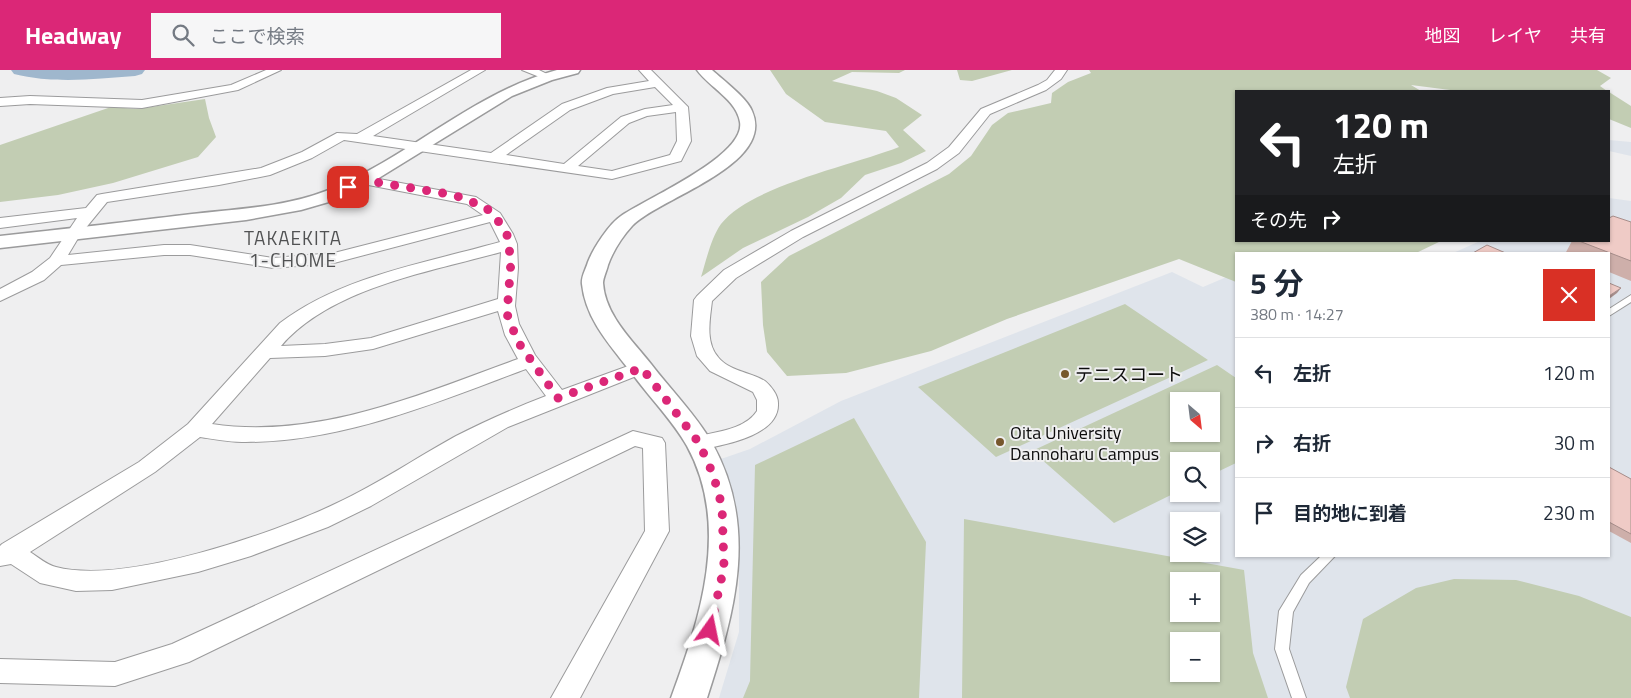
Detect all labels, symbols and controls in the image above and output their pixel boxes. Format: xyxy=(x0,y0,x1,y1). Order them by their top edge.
search box xyxy=(151,13,501,58)
text: Headway xyxy=(25,17,121,53)
icon: search xyxy=(169,21,197,49)
text: ここで検索 xyxy=(209,21,304,50)
text: 地図 xyxy=(1425,22,1461,49)
text: レイヤ xyxy=(1489,22,1542,49)
text: 共有 xyxy=(1570,22,1606,49)
text: 120 m xyxy=(1333,98,1429,152)
icon: left xyxy=(1250,110,1315,175)
text: 左折 xyxy=(1333,147,1377,181)
pin xyxy=(327,166,369,208)
icon: arrive xyxy=(334,173,362,201)
text: その先 xyxy=(1250,205,1307,234)
icon: right xyxy=(1317,205,1345,233)
district label: TAKAEKITA 1-CHOME xyxy=(244,223,342,274)
text: 5 分 xyxy=(1250,260,1303,306)
button: close xyxy=(1543,269,1595,321)
text: 380 m · 14:27 xyxy=(1250,302,1344,326)
text: 左折 xyxy=(1293,358,1331,387)
text: 120 m xyxy=(1543,358,1595,387)
icon: left xyxy=(1250,359,1278,387)
place label: テニスコート xyxy=(1075,361,1183,388)
marker: テニスコート xyxy=(1059,368,1071,380)
north arrow xyxy=(1170,392,1220,442)
map controls xyxy=(1170,392,1220,682)
place label: Oita University Dannoharu Campus xyxy=(1010,419,1159,467)
text: 右折 xyxy=(1293,428,1331,457)
text: 30 m xyxy=(1554,428,1595,457)
icon: right xyxy=(1250,429,1278,457)
marker: Oita University Dannoharu Campus xyxy=(994,436,1006,448)
button: search xyxy=(1170,452,1220,502)
text: 目的地に到着 xyxy=(1293,498,1407,527)
text: 230 m xyxy=(1543,498,1595,527)
icon: arrive xyxy=(1250,499,1278,527)
button: layers xyxy=(1170,512,1220,562)
button: + xyxy=(1170,572,1220,622)
position arrow xyxy=(683,603,735,655)
button: − xyxy=(1170,632,1220,682)

